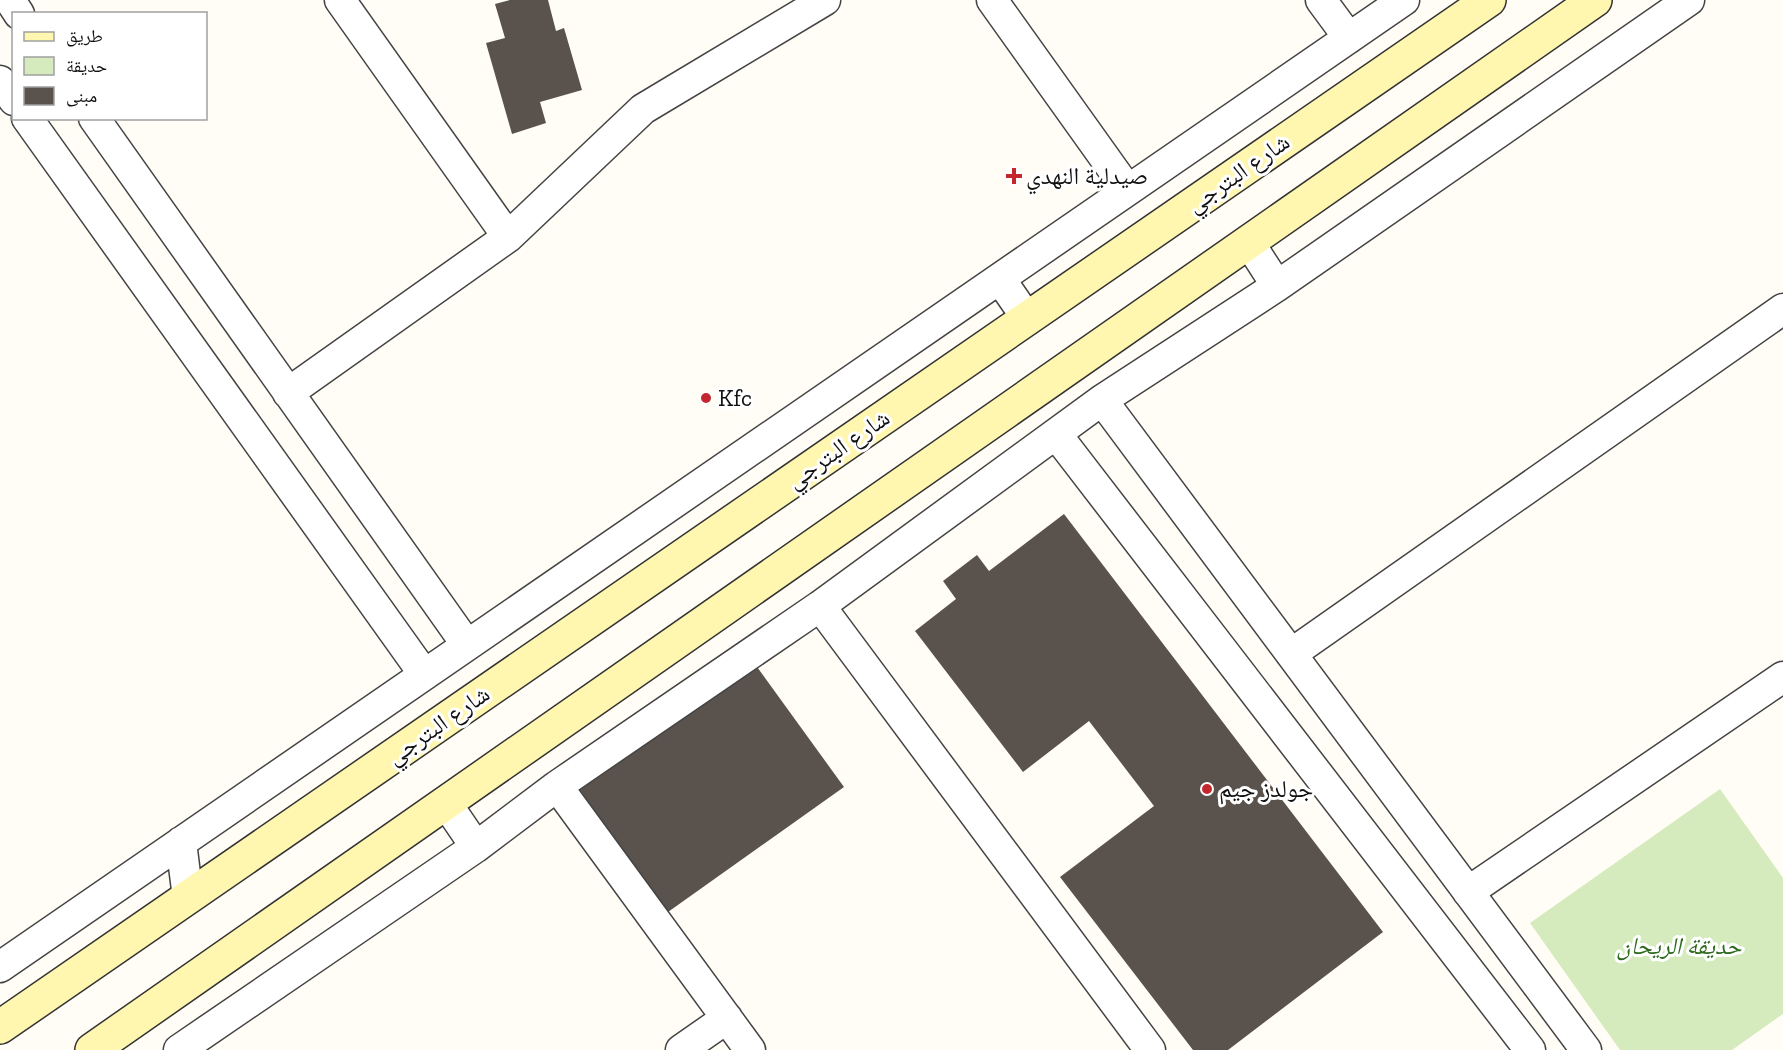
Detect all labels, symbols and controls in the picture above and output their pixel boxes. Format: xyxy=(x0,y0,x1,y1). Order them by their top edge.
legend xyxy=(12,12,207,120)
text: طريق xyxy=(66,25,103,47)
text: حديقة xyxy=(66,55,107,77)
text: مبنى xyxy=(66,85,97,107)
street label: شارع البترجي xyxy=(1181,127,1298,223)
place label: صيدلية النهدي xyxy=(1026,161,1148,195)
marker: صيدلية النهدي xyxy=(1007,169,1021,183)
place label: Kfc xyxy=(718,383,752,412)
marker: Kfc xyxy=(699,391,713,405)
street label: شارع البترجي xyxy=(781,403,898,499)
street label: شارع البترجي xyxy=(381,679,498,775)
place label: جولدز جيم xyxy=(1219,774,1313,805)
marker: جولدز جيم xyxy=(1200,782,1214,796)
park label: حديقة الريحان xyxy=(1616,931,1742,961)

